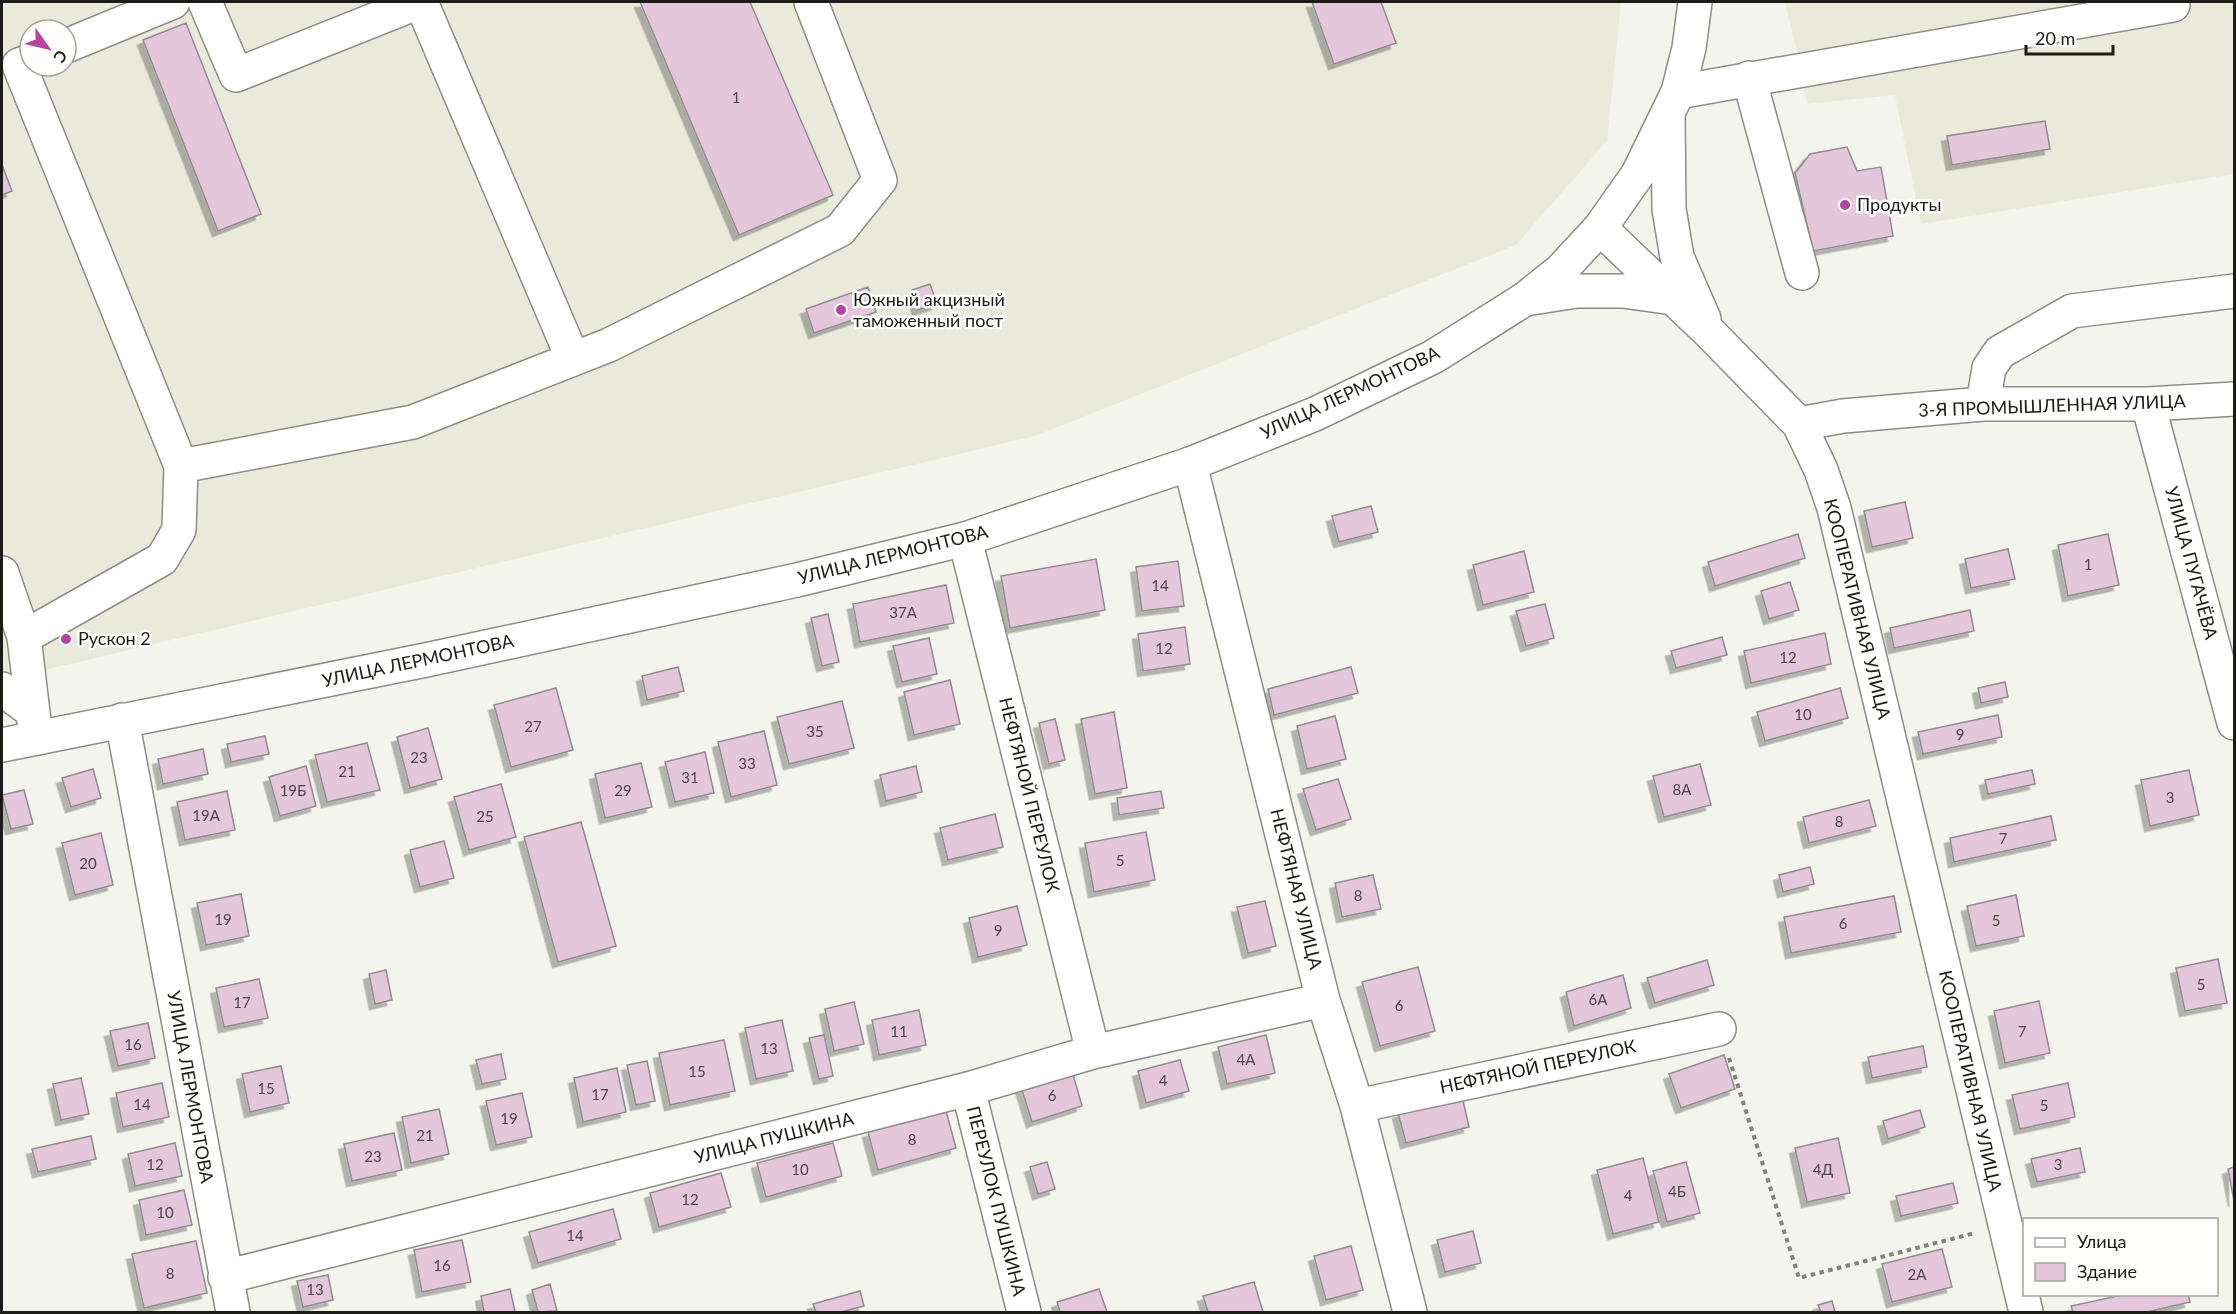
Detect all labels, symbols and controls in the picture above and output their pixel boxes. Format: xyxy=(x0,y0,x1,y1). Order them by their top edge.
north arrow xyxy=(18,18,78,78)
scale bar xyxy=(2026,18,2113,56)
text: 20 m xyxy=(2035,27,2075,49)
text: С xyxy=(50,47,72,67)
house number: 1 xyxy=(732,88,740,106)
place label: Продукты xyxy=(1857,193,1941,215)
marker: Продукты xyxy=(1838,198,1852,212)
place label: Южный акцизный таможенный пост xyxy=(853,288,1005,331)
marker: Южный акцизный таможенный пост xyxy=(834,303,848,317)
street label: УЛИЦА ЛЕРМОНТОВА xyxy=(1257,341,1443,443)
street label: 3-Я ПРОМЫШЛЕННАЯ УЛИЦА xyxy=(1918,389,2187,421)
street label: УЛИЦА ПУГАЧЁВА xyxy=(2161,484,2223,642)
street label: КООПЕРАТИВНАЯ УЛИЦА xyxy=(1820,496,1896,722)
street label: УЛИЦА ЛЕРМОНТОВА xyxy=(795,520,991,588)
house number: 1 xyxy=(2084,555,2092,573)
house number: 14 xyxy=(1151,576,1169,594)
house number: 37А xyxy=(889,603,918,621)
place label: Рускон 2 xyxy=(78,627,151,649)
street label: УЛИЦА ЛЕРМОНТОВА xyxy=(320,629,516,691)
marker: Рускон 2 xyxy=(59,632,73,646)
house number: 12 xyxy=(1155,639,1173,657)
house number: 12 xyxy=(1779,648,1797,666)
street label: НЕФТЯНОЙ ПЕРЕУЛОК xyxy=(995,695,1065,895)
house number: 10 xyxy=(1794,705,1812,723)
house number: 27 xyxy=(524,717,542,735)
house number: 35 xyxy=(806,722,824,740)
house number: 9 xyxy=(1956,725,1964,743)
house number: 23 xyxy=(410,748,428,766)
house number: 33 xyxy=(738,754,756,772)
house number: 21 xyxy=(338,762,356,780)
house number: 31 xyxy=(681,768,699,786)
house number: 8А xyxy=(1673,780,1692,798)
house number: 19Б xyxy=(280,781,306,799)
house number: 29 xyxy=(614,781,632,799)
house number: 3 xyxy=(2166,788,2174,806)
house number: 19А xyxy=(192,806,221,824)
street label: НЕФТЯНАЯ УЛИЦА xyxy=(1266,806,1328,972)
house number: 25 xyxy=(476,807,494,825)
house number: 8 xyxy=(1835,812,1843,830)
house number: 7 xyxy=(1999,829,2008,847)
house number: 5 xyxy=(1116,851,1124,869)
house number: 20 xyxy=(79,854,97,872)
house number: 8 xyxy=(1354,886,1362,904)
house number: 19 xyxy=(214,910,232,928)
house number: 5 xyxy=(1992,911,2000,929)
house number: 6 xyxy=(1839,914,1848,932)
house number: 9 xyxy=(994,921,1002,939)
street label: КООПЕРАТИВНАЯ УЛИЦА xyxy=(1935,968,2007,1194)
house number: 5 xyxy=(2197,975,2205,993)
street label: УЛИЦА ЛЕРМОНТОВА xyxy=(163,989,219,1186)
house number: 6А xyxy=(1589,990,1608,1008)
house number: 17 xyxy=(233,993,251,1011)
house number: 6 xyxy=(1395,996,1404,1014)
house number: 11 xyxy=(890,1022,908,1040)
house number: 7 xyxy=(2018,1022,2027,1040)
street label: НЕФТЯНОЙ ПЕРЕУЛОК xyxy=(1438,1034,1638,1098)
house number: 16 xyxy=(124,1035,142,1053)
house number: 13 xyxy=(760,1039,778,1057)
house number: 4А xyxy=(1237,1050,1256,1068)
house number: 15 xyxy=(688,1062,706,1080)
house number: 4 xyxy=(1159,1071,1168,1089)
house number: 15 xyxy=(257,1079,275,1097)
house number: 17 xyxy=(591,1085,609,1103)
house number: 6 xyxy=(1048,1086,1057,1104)
house number: 14 xyxy=(133,1095,151,1113)
house number: 5 xyxy=(2040,1096,2048,1114)
street label: ПЕРЕУЛОК ПУШКИНА xyxy=(963,1104,1031,1299)
street label: УЛИЦА ПУШКИНА xyxy=(692,1106,857,1167)
house number: 19 xyxy=(500,1109,518,1127)
house number: 21 xyxy=(416,1126,434,1144)
house number: 8 xyxy=(908,1130,916,1148)
house number: 23 xyxy=(364,1147,382,1165)
house number: 12 xyxy=(146,1155,164,1173)
house number: 3 xyxy=(2054,1155,2062,1173)
house number: 10 xyxy=(791,1160,809,1178)
house number: 4Д xyxy=(1813,1160,1833,1178)
house number: 4Б xyxy=(1668,1182,1686,1200)
house number: 4 xyxy=(1624,1186,1633,1204)
house number: 12 xyxy=(681,1190,699,1208)
house number: 10 xyxy=(156,1203,174,1221)
legend xyxy=(2023,1218,2218,1296)
house number: 14 xyxy=(566,1226,584,1244)
text: Улица xyxy=(2077,1230,2127,1252)
house number: 16 xyxy=(433,1256,451,1274)
text: Здание xyxy=(2077,1260,2137,1282)
house number: 8 xyxy=(166,1264,174,1282)
house number: 2А xyxy=(1908,1265,1927,1283)
house number: 13 xyxy=(306,1280,324,1298)

